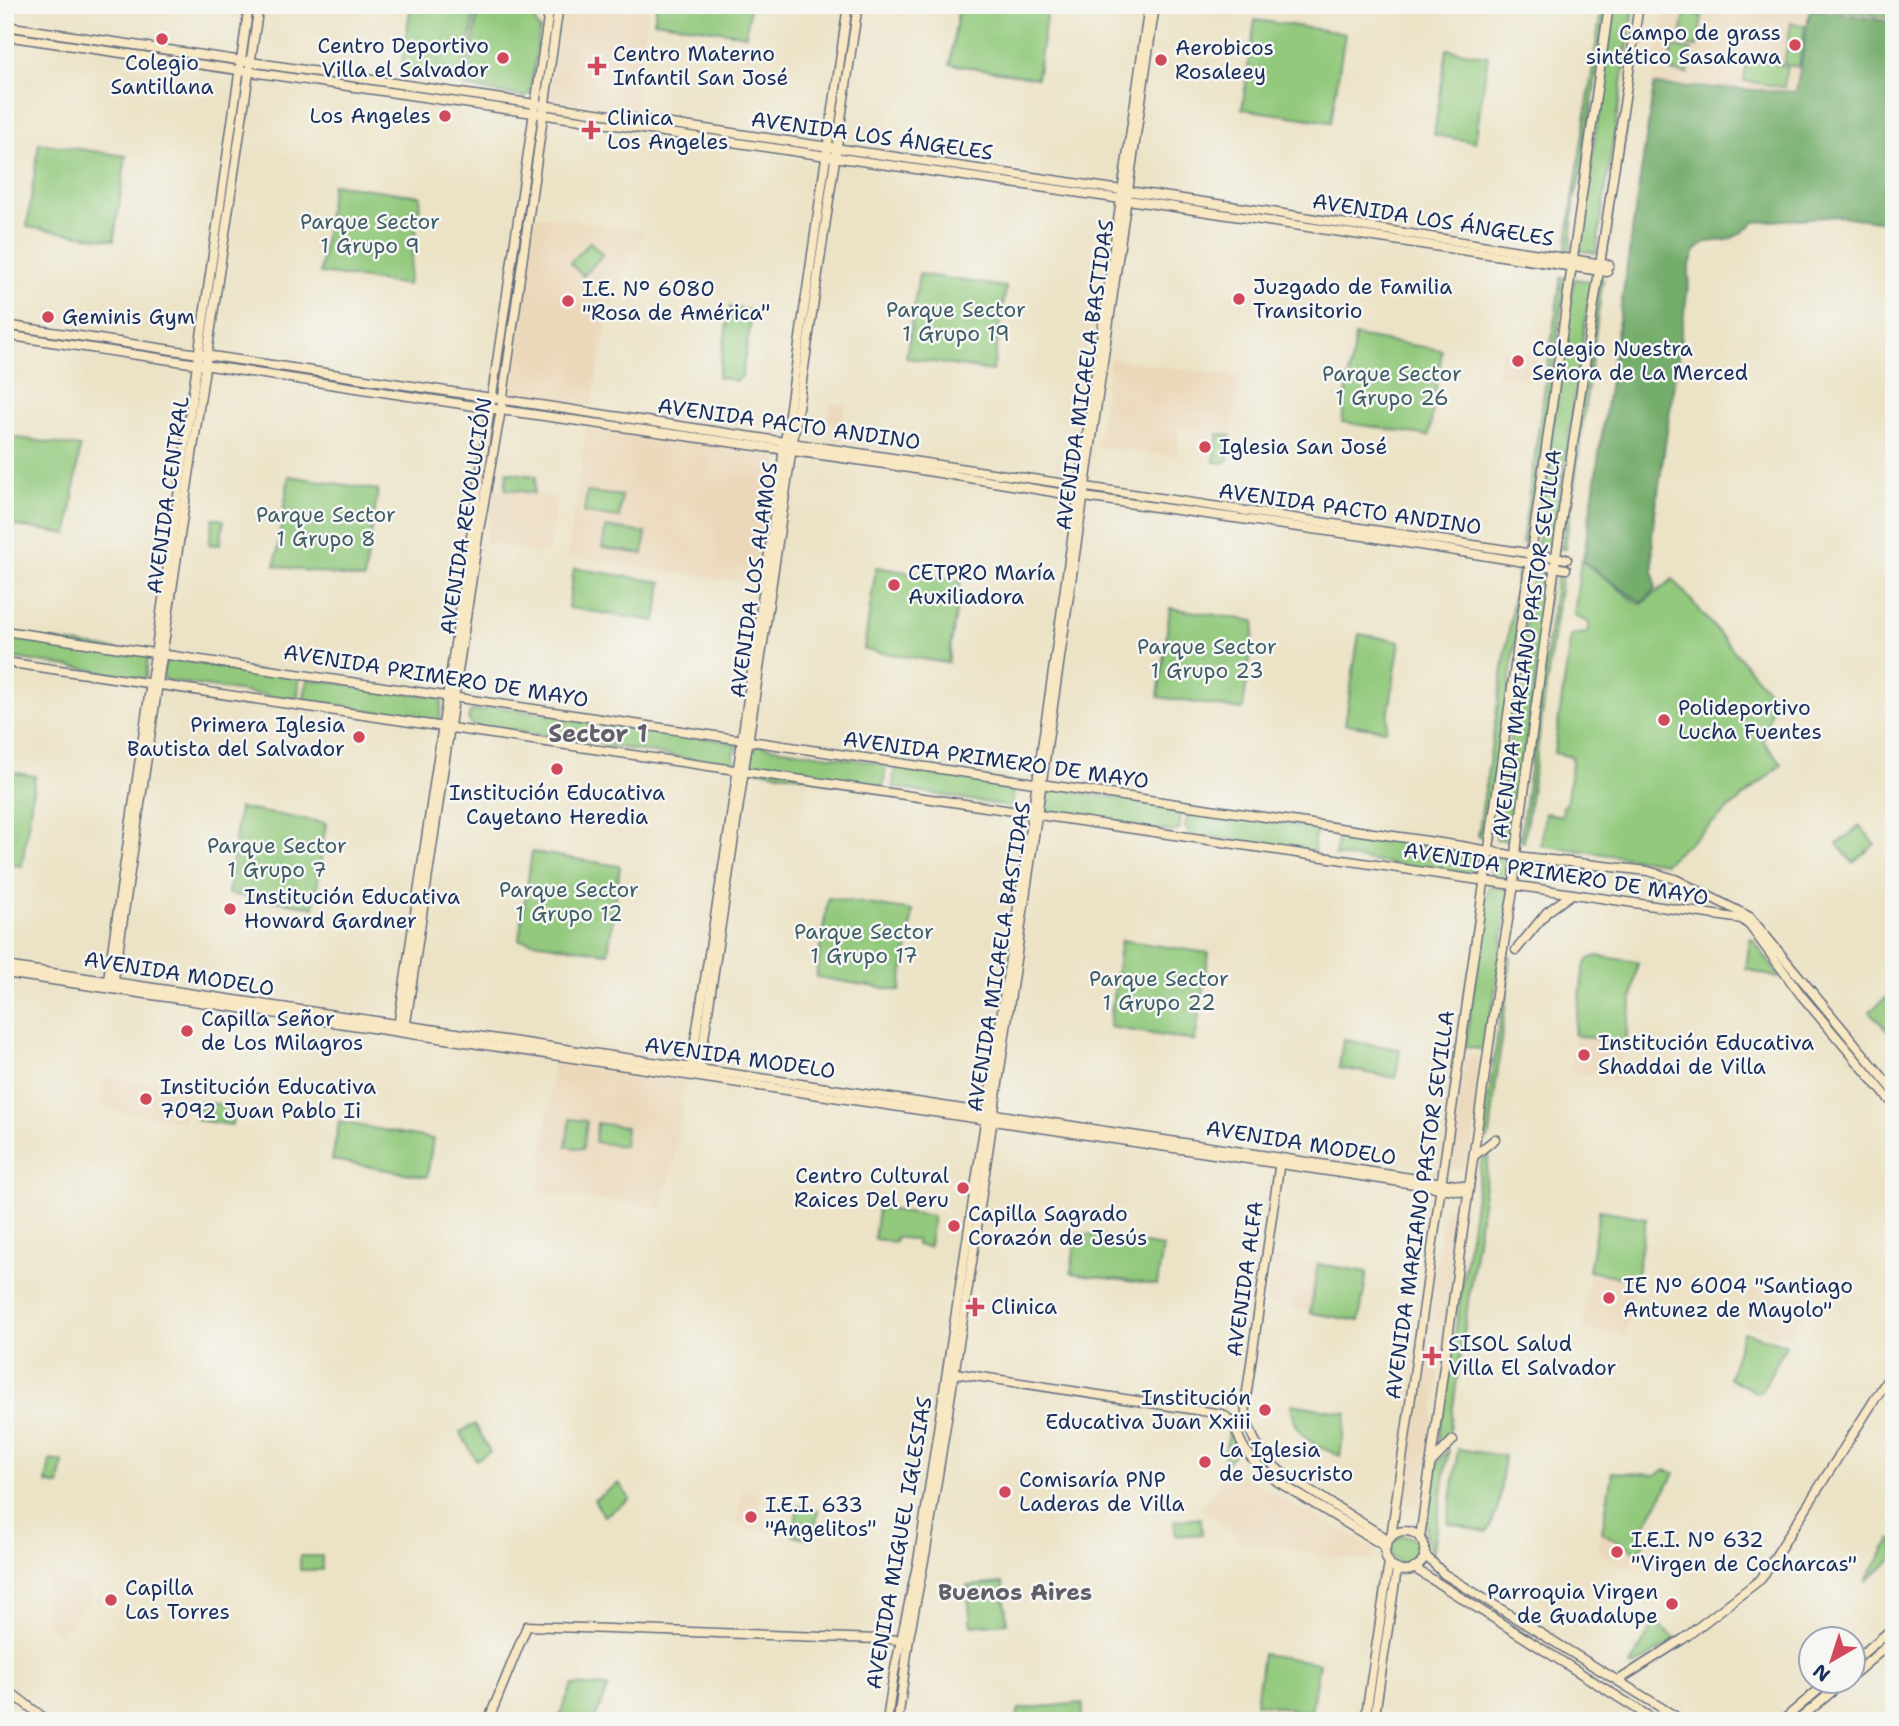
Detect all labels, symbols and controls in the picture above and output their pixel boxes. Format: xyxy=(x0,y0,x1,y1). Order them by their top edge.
place label: Campo de grass sintético Sasakawa xyxy=(1586,19,1781,71)
marker: Colegio Santillana xyxy=(154,31,170,47)
place label: Centro Deportivo Villa el Salvador xyxy=(317,32,489,84)
place label: Aerobicos Rosaleey xyxy=(1175,34,1274,86)
marker: Campo de grass sintético Sasakawa xyxy=(1787,37,1803,53)
place label: Centro Materno Infantil San José xyxy=(613,40,788,92)
place label: Colegio Santillana xyxy=(110,49,214,101)
marker: Centro Deportivo Villa el Salvador xyxy=(495,50,511,66)
marker: Aerobicos Rosaleey xyxy=(1153,52,1169,68)
marker: Centro Materno Infantil San José xyxy=(587,56,607,76)
place label: Los Angeles xyxy=(310,102,431,130)
place label: Clinica Los Angeles xyxy=(607,104,728,156)
street label: AVENIDA LOS ÁNGELES xyxy=(749,104,995,167)
marker: Los Angeles xyxy=(437,108,453,124)
marker: Clinica Los Angeles xyxy=(581,120,601,140)
street label: AVENIDA LOS ÁNGELES xyxy=(1310,186,1556,253)
park label: Parque Sector 1 Grupo 9 xyxy=(300,208,440,260)
street label: AVENIDA MICAELA BASTIDAS xyxy=(1049,218,1121,532)
place label: Juzgado de Familia Transitorio xyxy=(1253,273,1452,325)
place label: I.E. N° 6080 "Rosa de América" xyxy=(582,275,770,327)
marker: Juzgado de Familia Transitorio xyxy=(1231,291,1247,307)
marker: I.E. N° 6080 "Rosa de América" xyxy=(560,293,576,309)
park label: Parque Sector 1 Grupo 19 xyxy=(886,296,1026,348)
place label: Geminis Gym xyxy=(62,303,195,331)
marker: Geminis Gym xyxy=(40,309,56,325)
place label: Colegio Nuestra Señora de La Merced xyxy=(1532,335,1748,387)
marker: Colegio Nuestra Señora de La Merced xyxy=(1510,353,1526,369)
park label: Parque Sector 1 Grupo 26 xyxy=(1322,360,1462,412)
street label: AVENIDA PACTO ANDINO xyxy=(656,392,922,456)
street label: AVENIDA CENTRAL xyxy=(140,394,196,596)
street label: AVENIDA REVOLUCIÓN xyxy=(432,395,499,637)
place label: Iglesia San José xyxy=(1219,433,1387,461)
marker: Iglesia San José xyxy=(1197,439,1213,455)
street label: AVENIDA MARIANO PASTOR SEVILLA xyxy=(1486,448,1568,840)
street label: AVENIDA LOS ALAMOS xyxy=(724,460,784,700)
street label: AVENIDA PACTO ANDINO xyxy=(1217,477,1483,541)
park label: Parque Sector 1 Grupo 8 xyxy=(256,501,396,553)
place label: CETPRO María Auxiliadora xyxy=(908,559,1055,611)
marker: CETPRO María Auxiliadora xyxy=(886,577,902,593)
park label: Parque Sector 1 Grupo 23 xyxy=(1137,633,1277,685)
street label: AVENIDA PRIMERO DE MAYO xyxy=(281,638,591,714)
place label: Polideportivo Lucha Fuentes xyxy=(1678,694,1822,746)
place label: Primera Iglesia Bautista del Salvador xyxy=(127,711,345,763)
marker: Polideportivo Lucha Fuentes xyxy=(1656,712,1672,728)
district label: Sector 1 xyxy=(548,718,648,750)
street label: AVENIDA PRIMERO DE MAYO xyxy=(841,725,1151,795)
marker: Primera Iglesia Bautista del Salvador xyxy=(351,729,367,745)
marker: Institución Educativa Cayetano Heredia xyxy=(549,761,565,777)
place label: Institución Educativa Cayetano Heredia xyxy=(449,779,665,831)
street label: AVENIDA MICAELA BASTIDAS xyxy=(961,800,1037,1114)
park label: Parque Sector 1 Grupo 7 xyxy=(207,832,347,884)
street label: AVENIDA PRIMERO DE MAYO xyxy=(1401,836,1711,912)
park label: Parque Sector 1 Grupo 12 xyxy=(499,876,639,928)
place label: Institución Educativa Howard Gardner xyxy=(244,883,460,935)
marker: Institución Educativa Howard Gardner xyxy=(222,901,238,917)
park label: Parque Sector 1 Grupo 17 xyxy=(794,918,934,970)
street label: AVENIDA MODELO xyxy=(82,945,276,1003)
park label: Parque Sector 1 Grupo 22 xyxy=(1089,965,1229,1017)
place label: Capilla Señor de Los Milagros xyxy=(201,1005,363,1057)
street label: AVENIDA MARIANO PASTOR SEVILLA xyxy=(1379,1009,1461,1401)
marker: Capilla Señor de Los Milagros xyxy=(179,1023,195,1039)
place label: Institución Educativa Shaddai de Villa xyxy=(1598,1029,1814,1081)
street label: AVENIDA MODELO xyxy=(643,1031,837,1085)
marker: Institución Educativa Shaddai de Villa xyxy=(1576,1047,1592,1063)
place label: Institución Educativa 7092 Juan Pablo Ii xyxy=(160,1073,376,1125)
marker: Institución Educativa 7092 Juan Pablo Ii xyxy=(138,1091,154,1107)
street label: AVENIDA MODELO xyxy=(1204,1114,1398,1172)
place label: Centro Cultural Raices Del Peru xyxy=(794,1162,950,1214)
marker: Centro Cultural Raices Del Peru xyxy=(955,1180,971,1196)
place label: Capilla Sagrado Corazón de Jesús xyxy=(968,1200,1147,1252)
street label: AVENIDA ALFA xyxy=(1220,1200,1270,1358)
marker: Capilla Sagrado Corazón de Jesús xyxy=(946,1218,962,1234)
place label: IE N° 6004 "Santiago Antunez de Mayolo" xyxy=(1623,1272,1853,1324)
marker: IE N° 6004 "Santiago Antunez de Mayolo" xyxy=(1601,1290,1617,1306)
place label: Clinica xyxy=(991,1293,1057,1321)
marker: Clinica xyxy=(965,1297,985,1317)
place label: SISOL Salud Villa El Salvador xyxy=(1448,1330,1617,1382)
marker: SISOL Salud Villa El Salvador xyxy=(1422,1346,1442,1366)
place label: Institución Educativa Juan Xxiii xyxy=(1045,1384,1251,1436)
street label: AVENIDA MIGUEL IGLESIAS xyxy=(859,1394,939,1692)
marker: Institución Educativa Juan Xxiii xyxy=(1257,1402,1273,1418)
place label: La Iglesia de Jesucristo xyxy=(1219,1436,1353,1488)
marker: La Iglesia de Jesucristo xyxy=(1197,1454,1213,1470)
place label: Comisaría PNP Laderas de Villa xyxy=(1019,1466,1185,1518)
marker: Comisaría PNP Laderas de Villa xyxy=(997,1484,1013,1500)
place label: I.E.I. 633 "Angelitos" xyxy=(765,1491,877,1543)
marker: I.E.I. 633 "Angelitos" xyxy=(743,1509,759,1525)
place label: I.E.I. N° 632 "Virgen de Cocharcas" xyxy=(1631,1526,1857,1578)
marker: I.E.I. N° 632 "Virgen de Cocharcas" xyxy=(1609,1544,1625,1560)
place label: Capilla Las Torres xyxy=(125,1574,230,1626)
district label: Buenos Aires xyxy=(938,1577,1092,1607)
place label: Parroquia Virgen de Guadalupe xyxy=(1487,1578,1658,1630)
marker: Capilla Las Torres xyxy=(103,1592,119,1608)
marker: Parroquia Virgen de Guadalupe xyxy=(1664,1596,1680,1612)
north arrow xyxy=(1798,1624,1868,1694)
text: N xyxy=(1808,1658,1835,1687)

